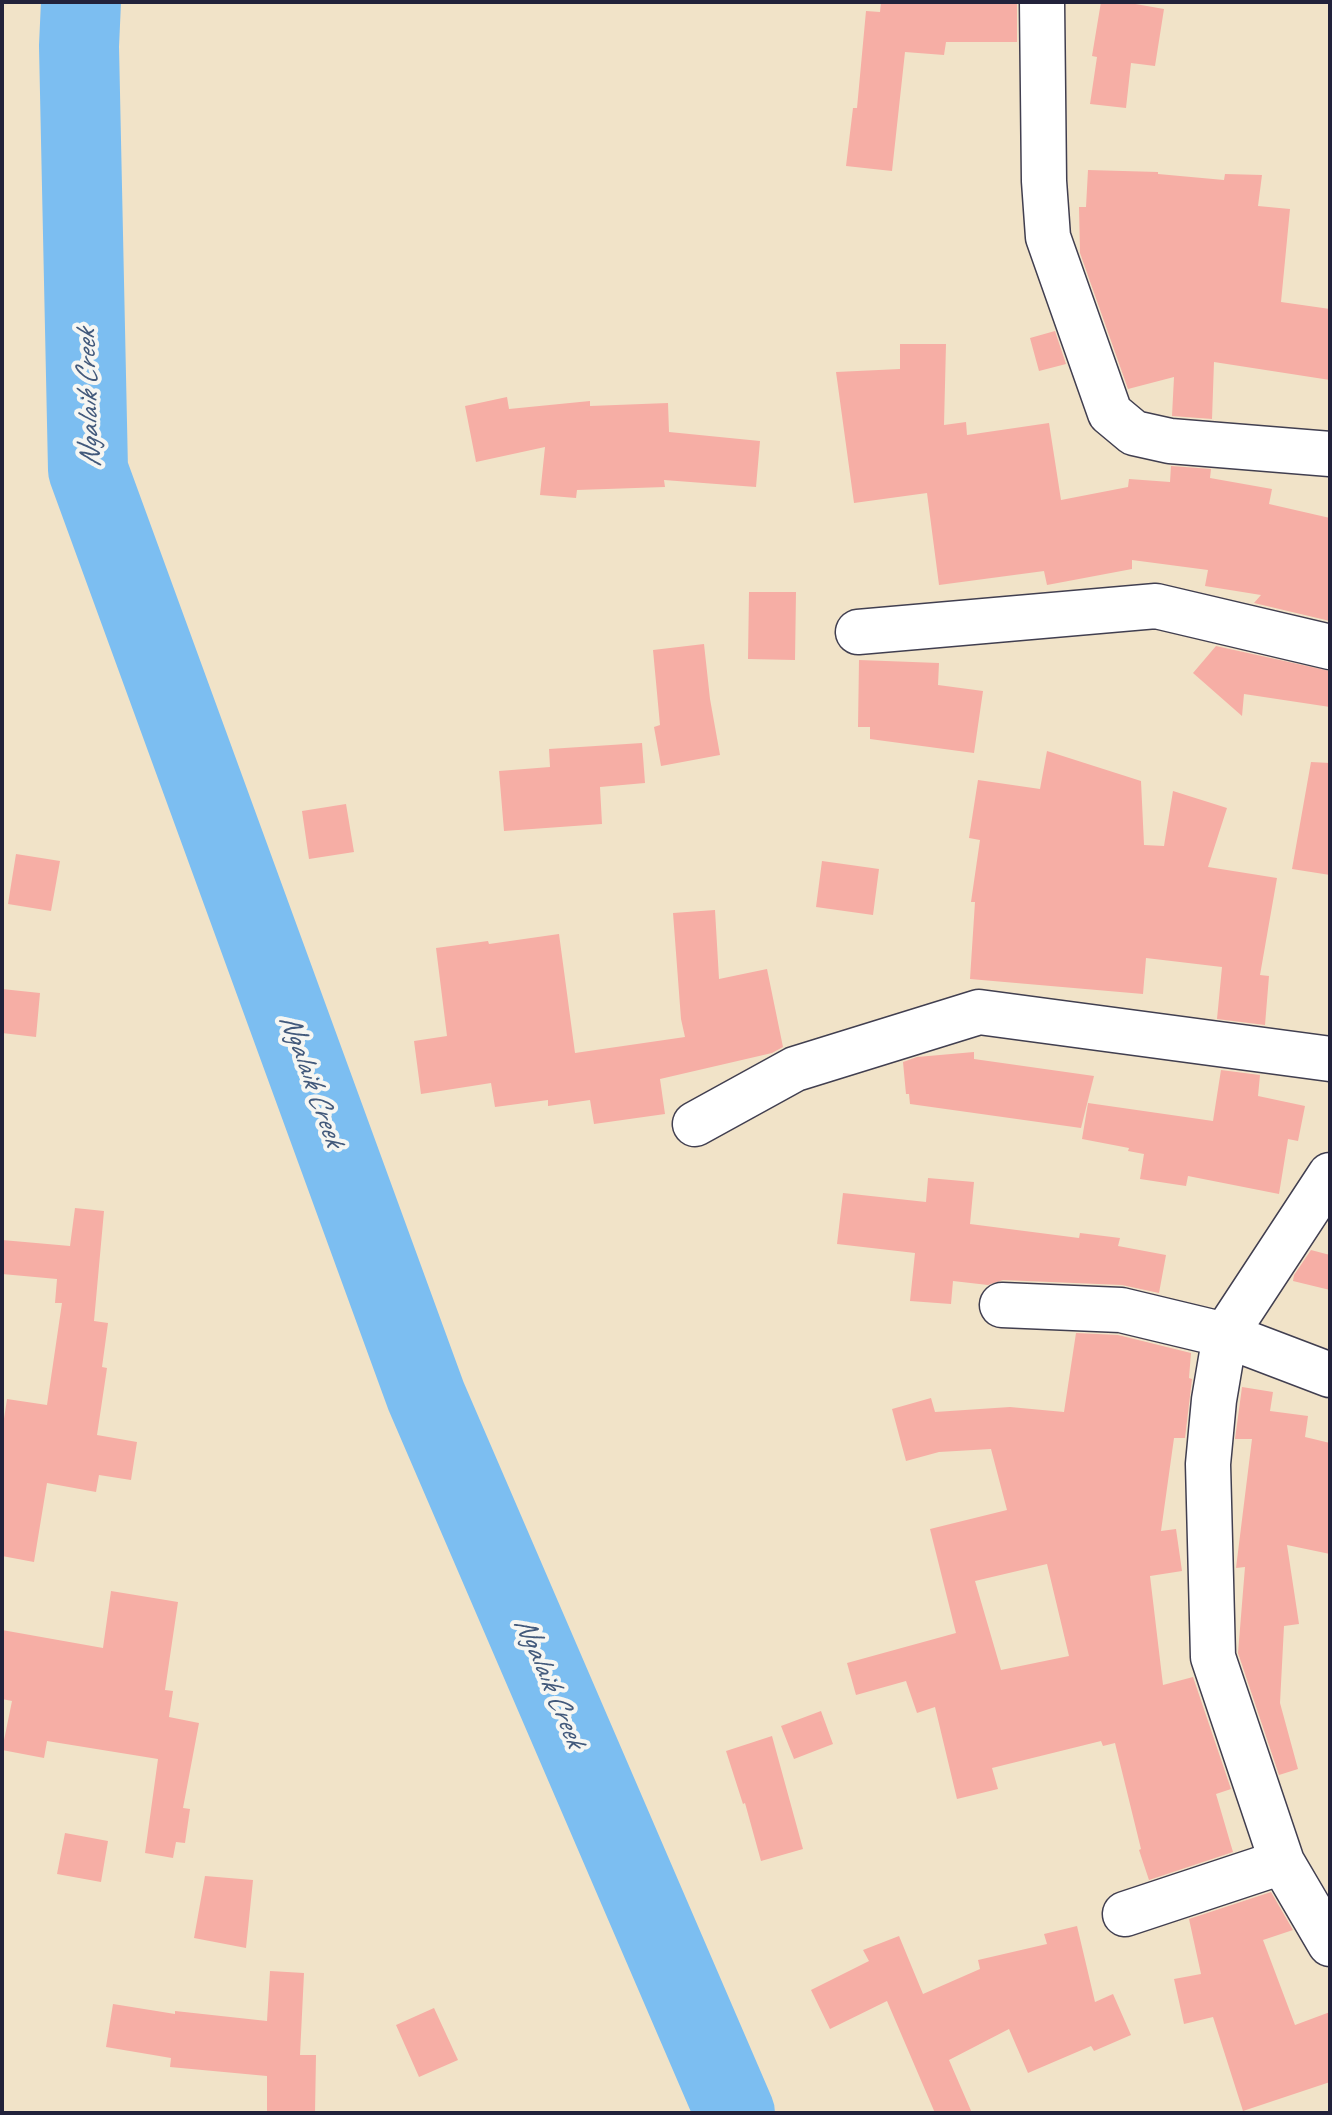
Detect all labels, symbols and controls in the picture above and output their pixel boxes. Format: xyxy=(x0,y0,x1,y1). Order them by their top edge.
water label: Ngalaik Creek xyxy=(69,329,109,469)
water label: Ngalaik Creek xyxy=(270,1009,352,1151)
water label: Ngalaik Creek xyxy=(505,1611,593,1753)

